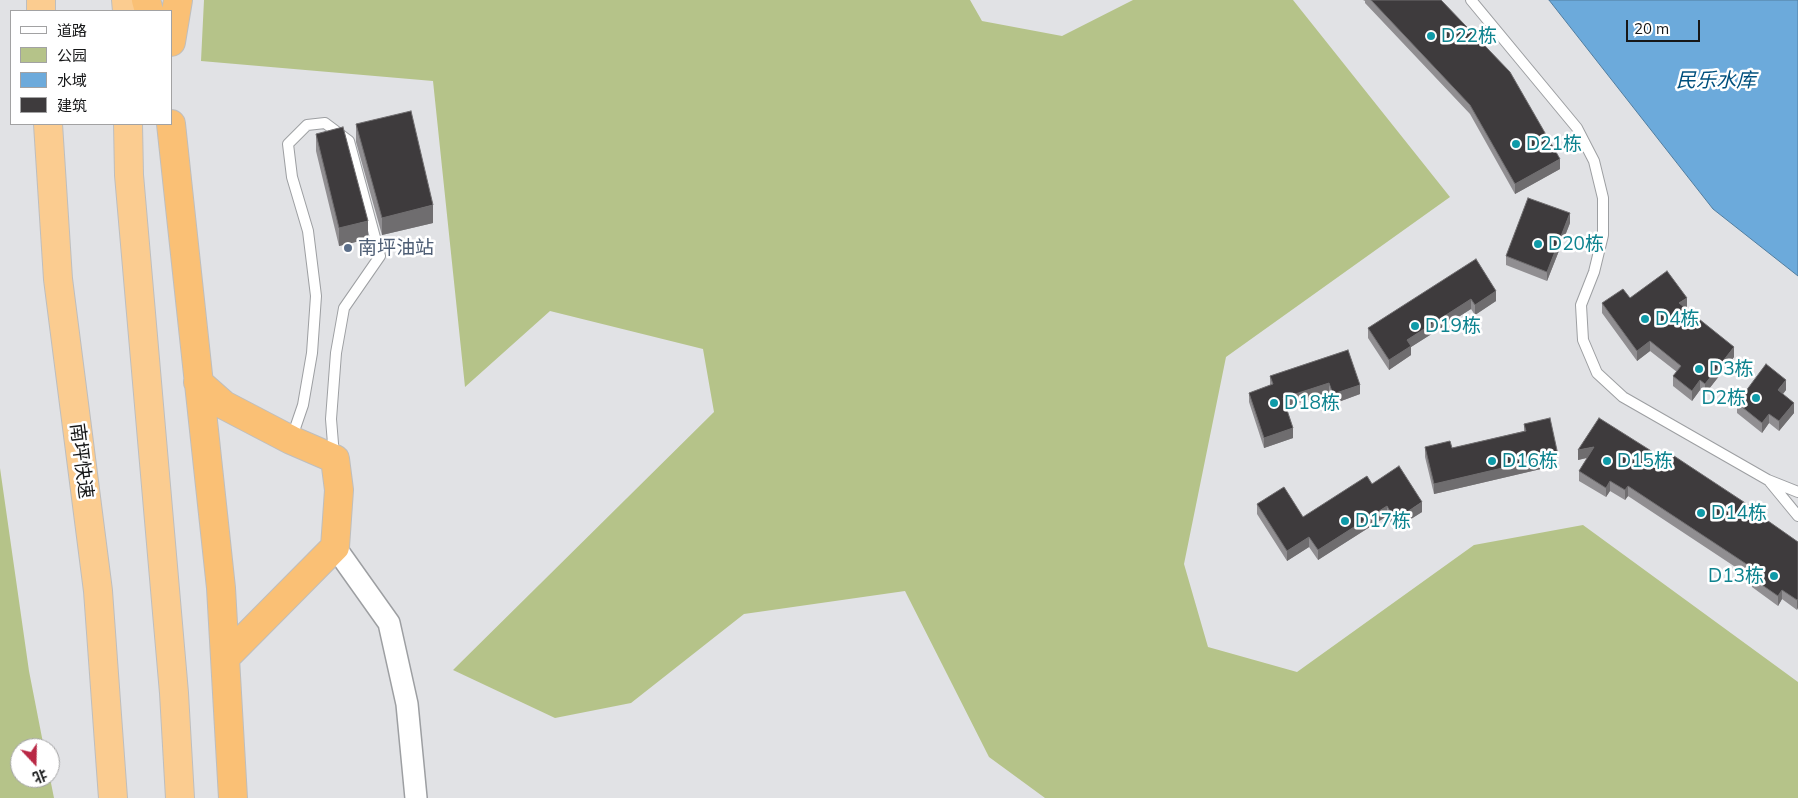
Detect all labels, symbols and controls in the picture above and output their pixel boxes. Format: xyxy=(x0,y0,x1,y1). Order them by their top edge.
legend xyxy=(10,10,172,125)
scale bar xyxy=(1628,10,1702,42)
text: 20 m xyxy=(1634,19,1669,38)
text: 道路 xyxy=(57,21,87,40)
place label: D22栋 xyxy=(1441,25,1497,47)
marker: D22栋 xyxy=(1425,30,1437,42)
text: 公园 xyxy=(57,46,87,65)
water label: 民乐水库 xyxy=(1676,69,1756,93)
text: 水域 xyxy=(57,71,87,90)
text: 建筑 xyxy=(57,96,87,115)
place label: D21栋 xyxy=(1526,133,1582,155)
marker: D21栋 xyxy=(1510,138,1522,150)
place label: D20栋 xyxy=(1548,233,1604,255)
place label: 南坪油站 xyxy=(358,237,434,259)
marker: D20栋 xyxy=(1532,238,1544,250)
marker: 南坪油站 xyxy=(342,242,354,254)
place label: D4栋 xyxy=(1655,308,1700,330)
marker: D4栋 xyxy=(1639,313,1651,325)
place label: D19栋 xyxy=(1425,315,1481,337)
marker: D19栋 xyxy=(1409,320,1421,332)
place label: D3栋 xyxy=(1709,358,1754,380)
marker: D3栋 xyxy=(1693,363,1705,375)
place label: D2栋 xyxy=(1701,387,1746,409)
place label: D18栋 xyxy=(1284,392,1340,414)
marker: D2栋 xyxy=(1750,392,1762,404)
marker: D18栋 xyxy=(1268,397,1280,409)
street label: 南坪快速 xyxy=(65,422,97,500)
place label: D16栋 xyxy=(1502,450,1558,472)
place label: D15栋 xyxy=(1617,450,1673,472)
marker: D16栋 xyxy=(1486,455,1498,467)
marker: D15栋 xyxy=(1601,455,1613,467)
place label: D14栋 xyxy=(1711,502,1767,524)
marker: D14栋 xyxy=(1695,507,1707,519)
place label: D17栋 xyxy=(1355,510,1411,532)
marker: D17栋 xyxy=(1339,515,1351,527)
place label: D13栋 xyxy=(1708,565,1764,587)
marker: D13栋 xyxy=(1768,570,1780,582)
north arrow xyxy=(10,738,60,788)
text: 北 xyxy=(30,765,50,787)

